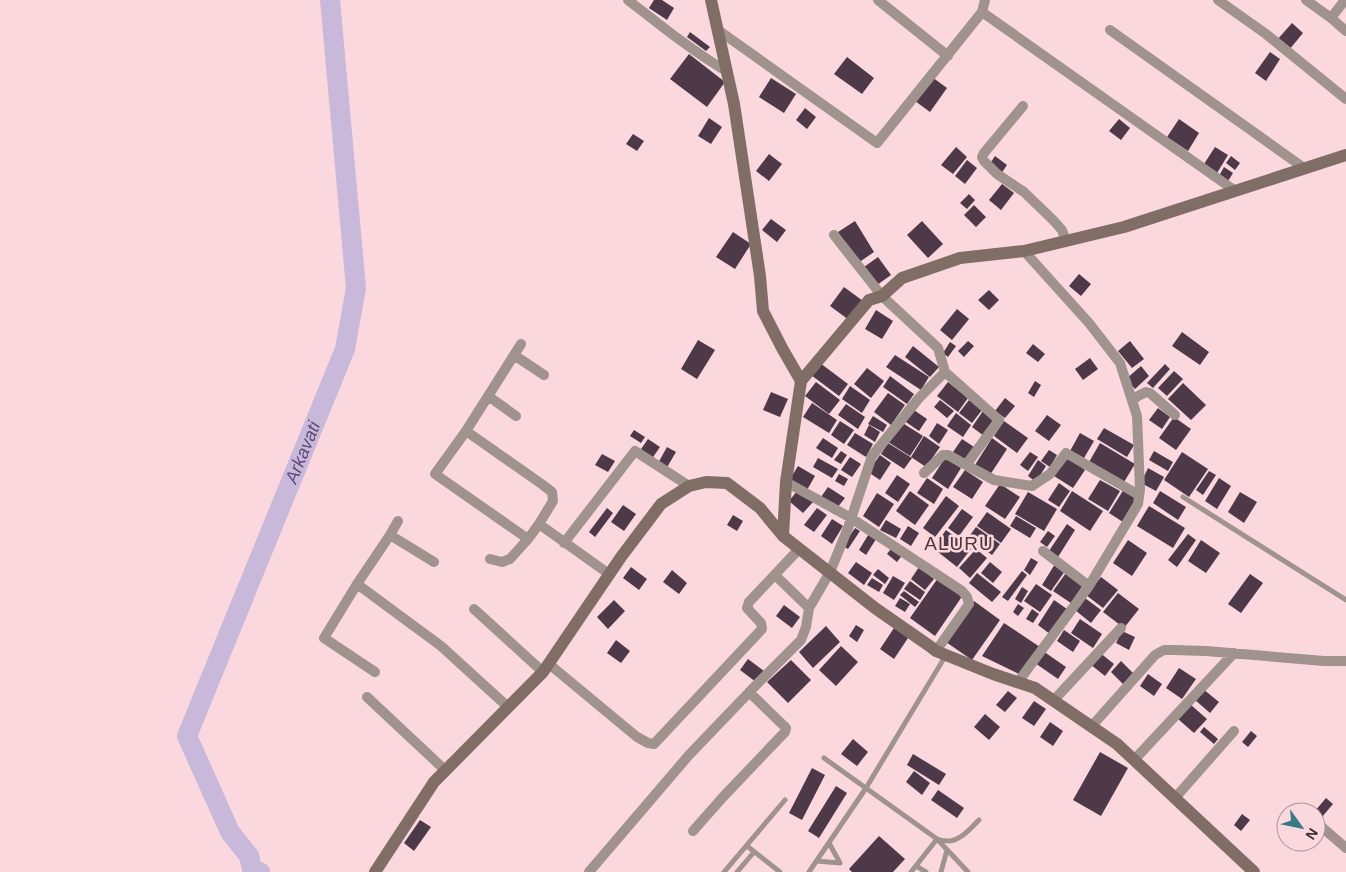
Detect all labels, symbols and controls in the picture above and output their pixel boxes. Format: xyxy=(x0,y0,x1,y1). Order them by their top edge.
water label: Arkavati xyxy=(281,418,325,487)
district label: ALURU xyxy=(924,533,994,554)
north arrow xyxy=(1276,802,1326,852)
text: N xyxy=(1302,825,1321,843)

